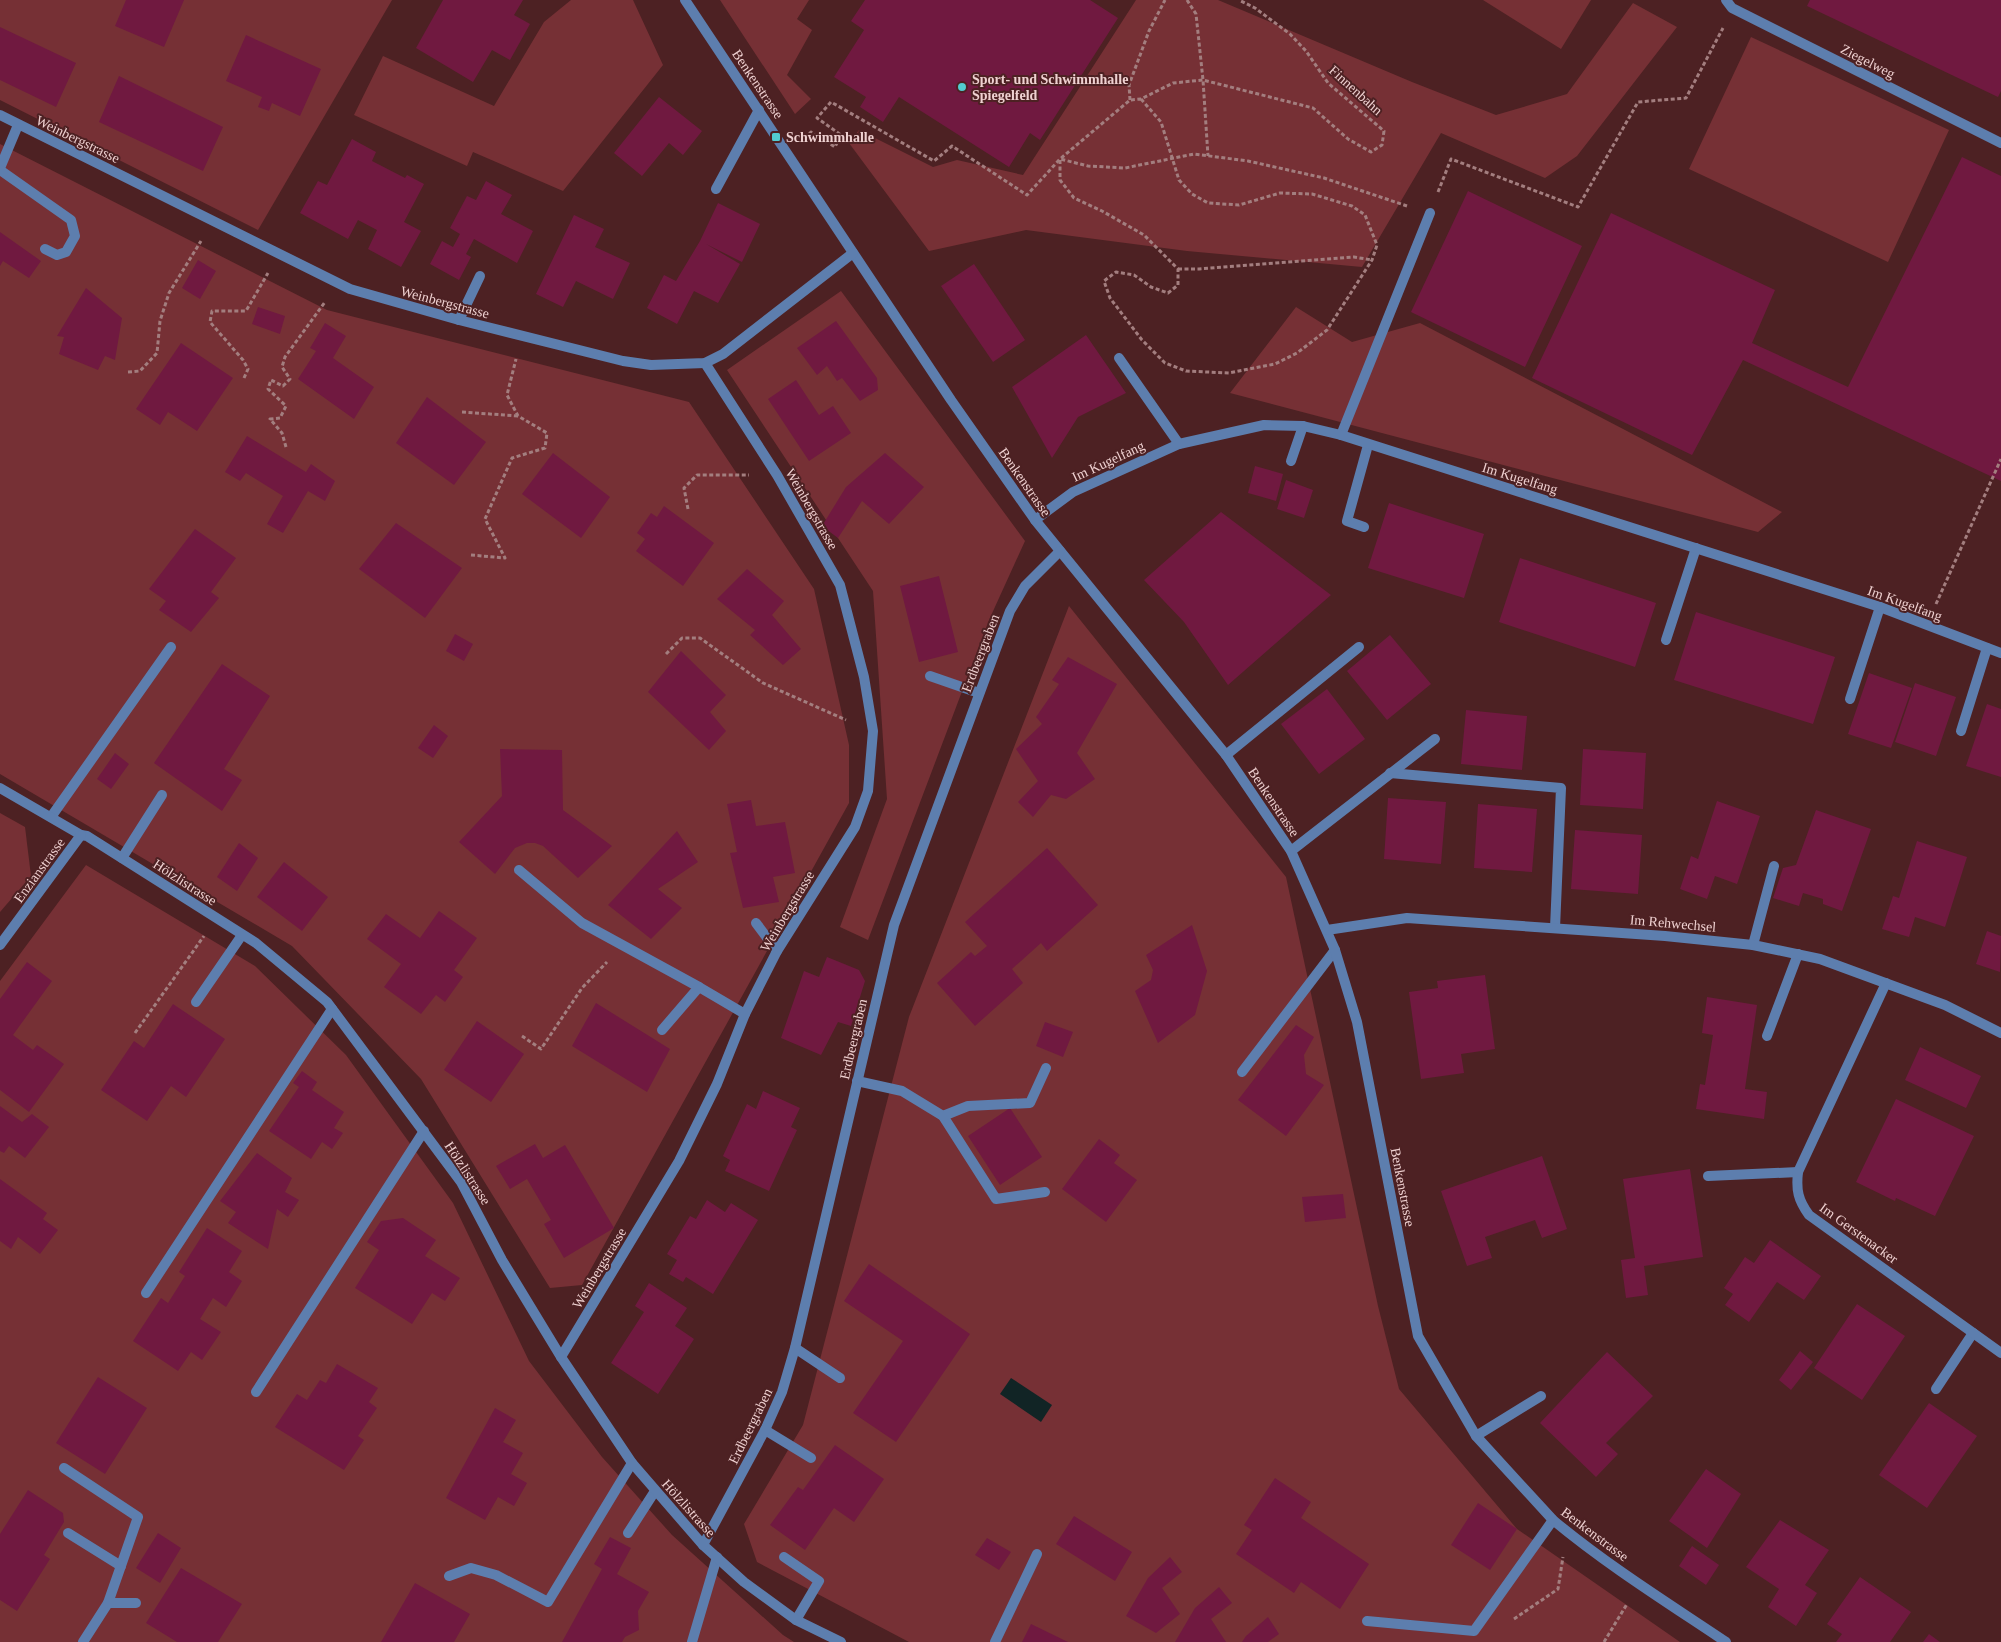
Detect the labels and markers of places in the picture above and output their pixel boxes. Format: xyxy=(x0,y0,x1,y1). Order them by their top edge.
place label: Sport- und Schwimmhalle Spiegelfeld xyxy=(972,72,1128,103)
marker: Sport- und Schwimmhalle Spiegelfeld xyxy=(956,81,968,93)
place label: Schwimmhalle xyxy=(786,130,874,145)
marker: Schwimmhalle xyxy=(770,131,782,143)

